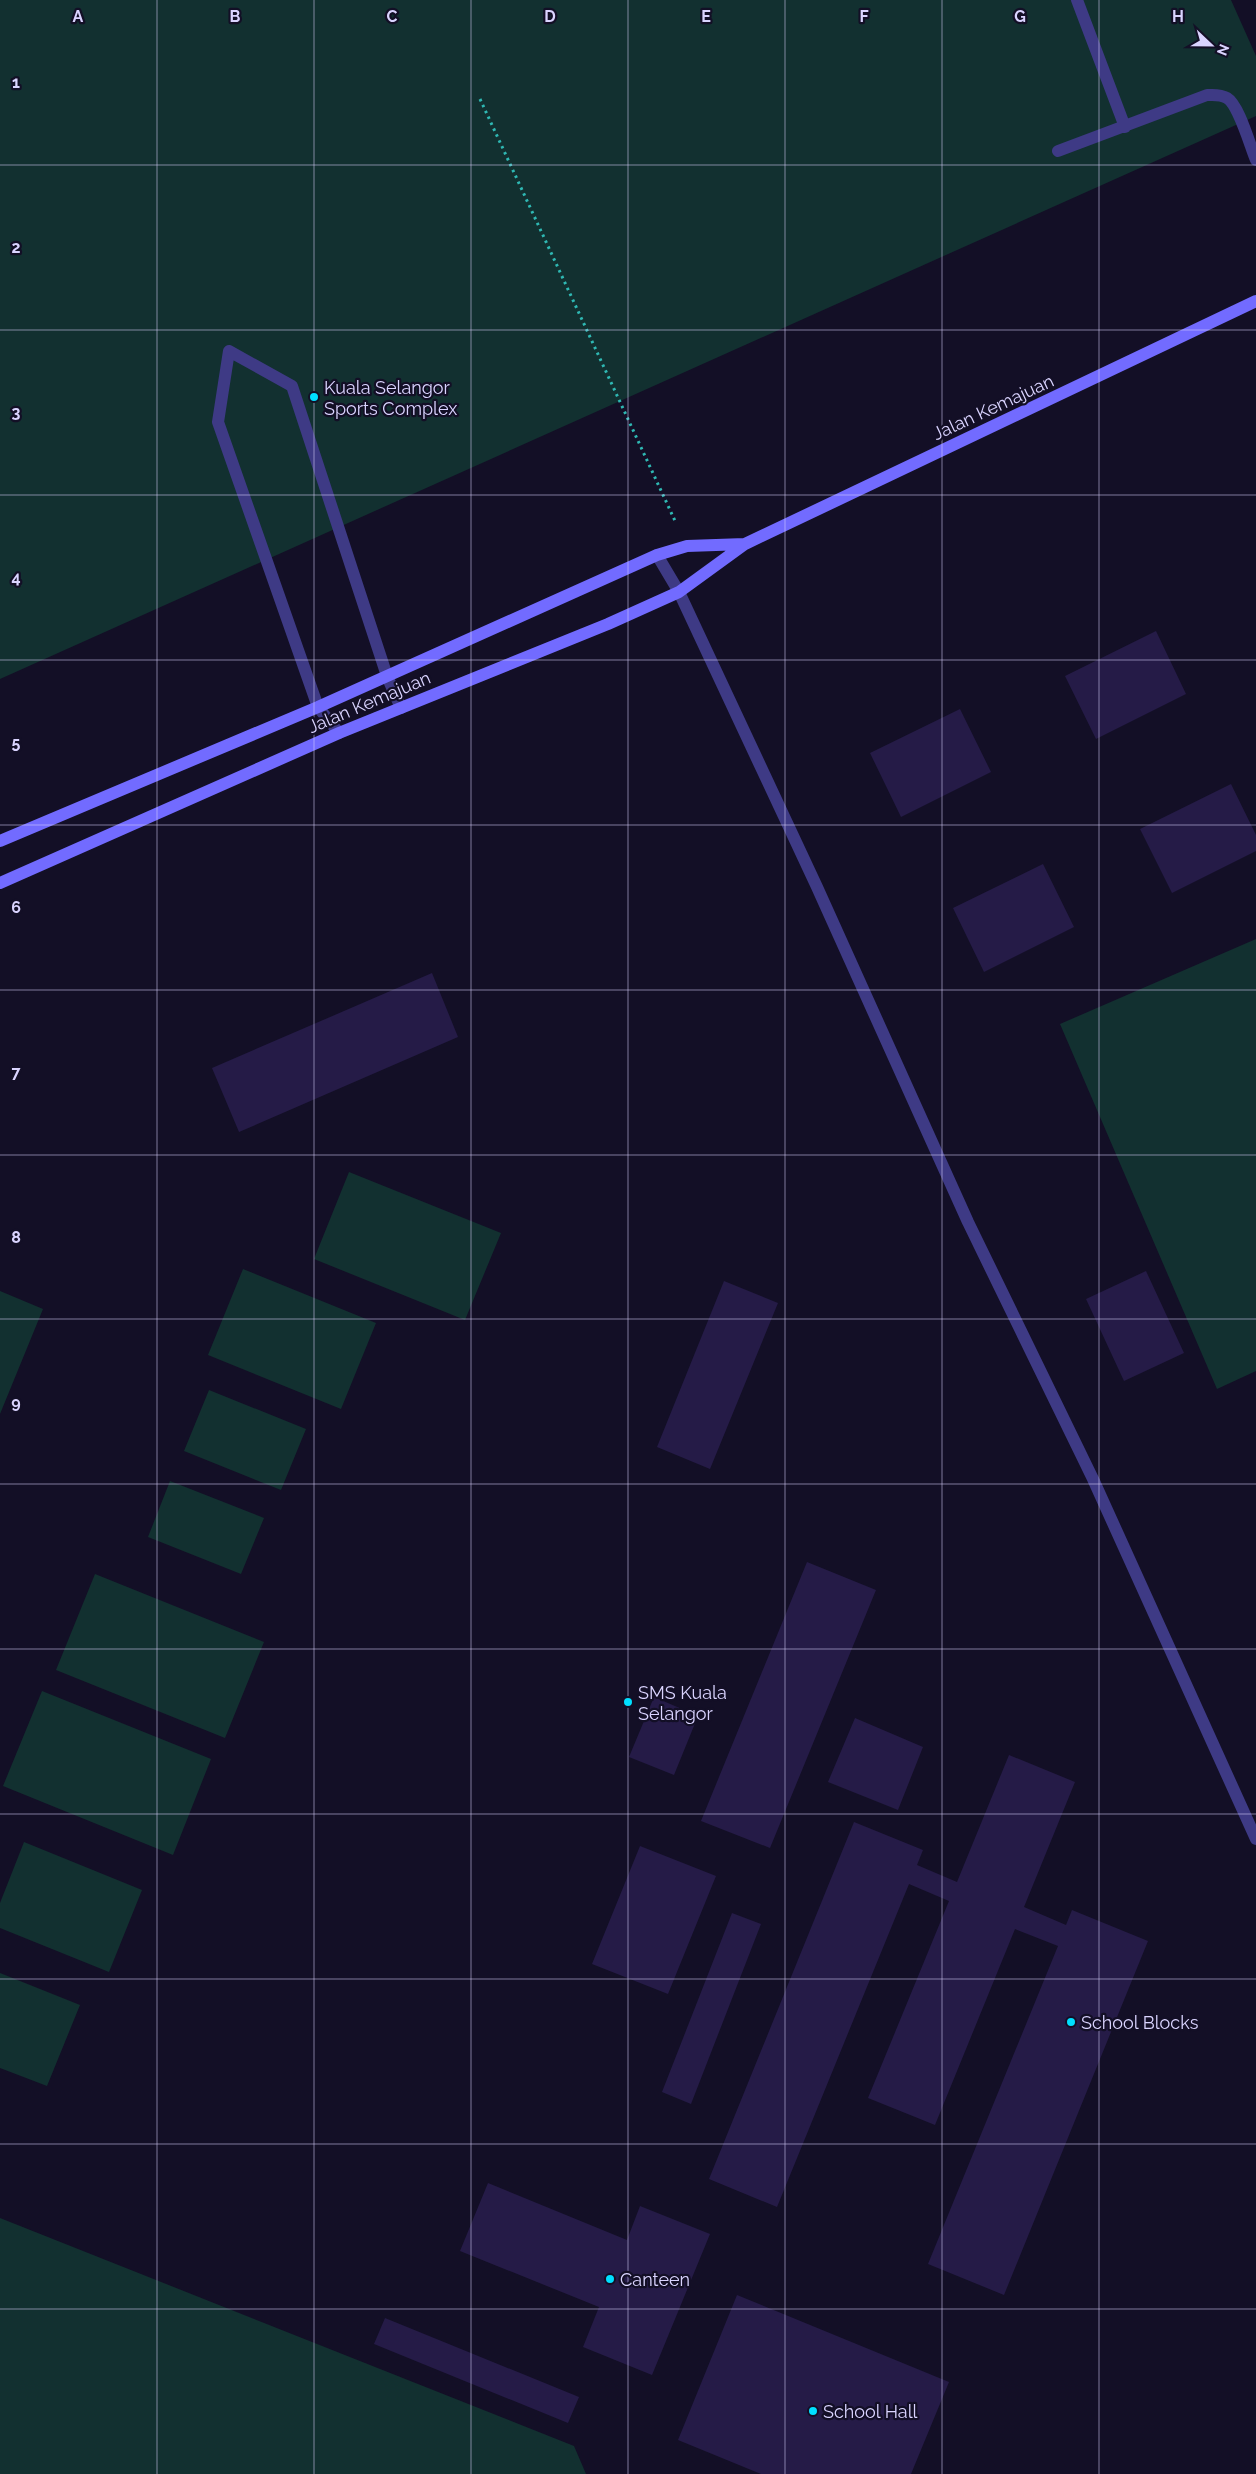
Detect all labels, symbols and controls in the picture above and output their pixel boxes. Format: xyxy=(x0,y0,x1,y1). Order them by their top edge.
text: A xyxy=(73,7,84,26)
text: B xyxy=(230,7,241,26)
text: C xyxy=(387,7,398,26)
text: D xyxy=(544,7,556,26)
text: E xyxy=(701,7,711,26)
text: F xyxy=(859,7,869,26)
text: G xyxy=(1014,7,1026,26)
text: H xyxy=(1172,7,1184,26)
north arrow xyxy=(1186,20,1236,70)
text: N xyxy=(1214,42,1232,58)
text: 1 xyxy=(12,73,20,92)
text: 2 xyxy=(11,238,21,257)
street label: Jalan Kemajuan xyxy=(929,370,1057,444)
place label: Kuala Selangor Sports Complex xyxy=(324,377,457,419)
marker: Kuala Selangor Sports Complex xyxy=(308,391,320,403)
text: 3 xyxy=(12,403,21,422)
text: 4 xyxy=(11,568,21,587)
street label: Jalan Kemajuan xyxy=(305,667,433,737)
text: 5 xyxy=(12,733,21,752)
text: 6 xyxy=(11,898,21,917)
text: 7 xyxy=(12,1063,21,1082)
text: 8 xyxy=(11,1228,21,1247)
text: 9 xyxy=(11,1393,21,1412)
place label: SMS Kuala Selangor xyxy=(638,1682,727,1724)
marker: SMS Kuala Selangor xyxy=(622,1696,634,1708)
place label: School Blocks xyxy=(1081,2012,1199,2033)
marker: School Blocks xyxy=(1065,2016,1077,2028)
place label: Canteen xyxy=(620,2269,690,2290)
marker: Canteen xyxy=(604,2273,616,2285)
place label: School Hall xyxy=(823,2401,918,2422)
marker: School Hall xyxy=(807,2405,819,2417)

